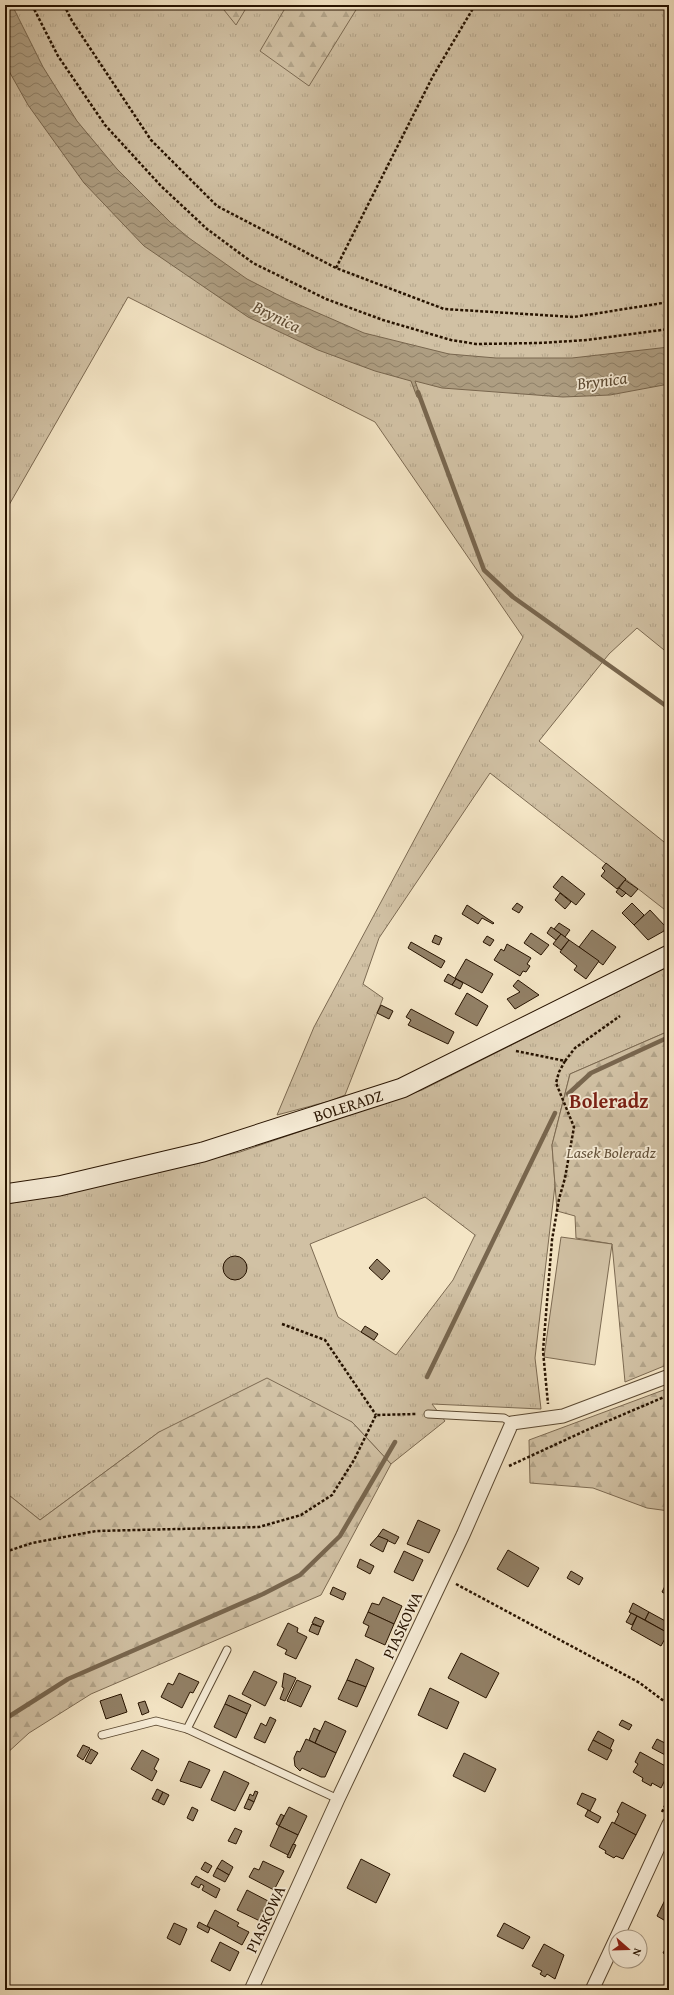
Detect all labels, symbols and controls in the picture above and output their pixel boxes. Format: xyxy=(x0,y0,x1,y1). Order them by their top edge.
water label: Brynica xyxy=(248,293,305,338)
water label: Brynica xyxy=(574,365,629,396)
street label: BOLERADZ xyxy=(310,1083,386,1128)
district label: Boleradz xyxy=(569,1086,649,1115)
park label: Lasek Boleradz xyxy=(565,1140,657,1164)
street label: PIASKOWA xyxy=(376,1587,428,1663)
street label: PIASKOWA xyxy=(239,1881,291,1957)
north arrow xyxy=(608,1929,648,1969)
text: N xyxy=(628,1946,646,1959)

